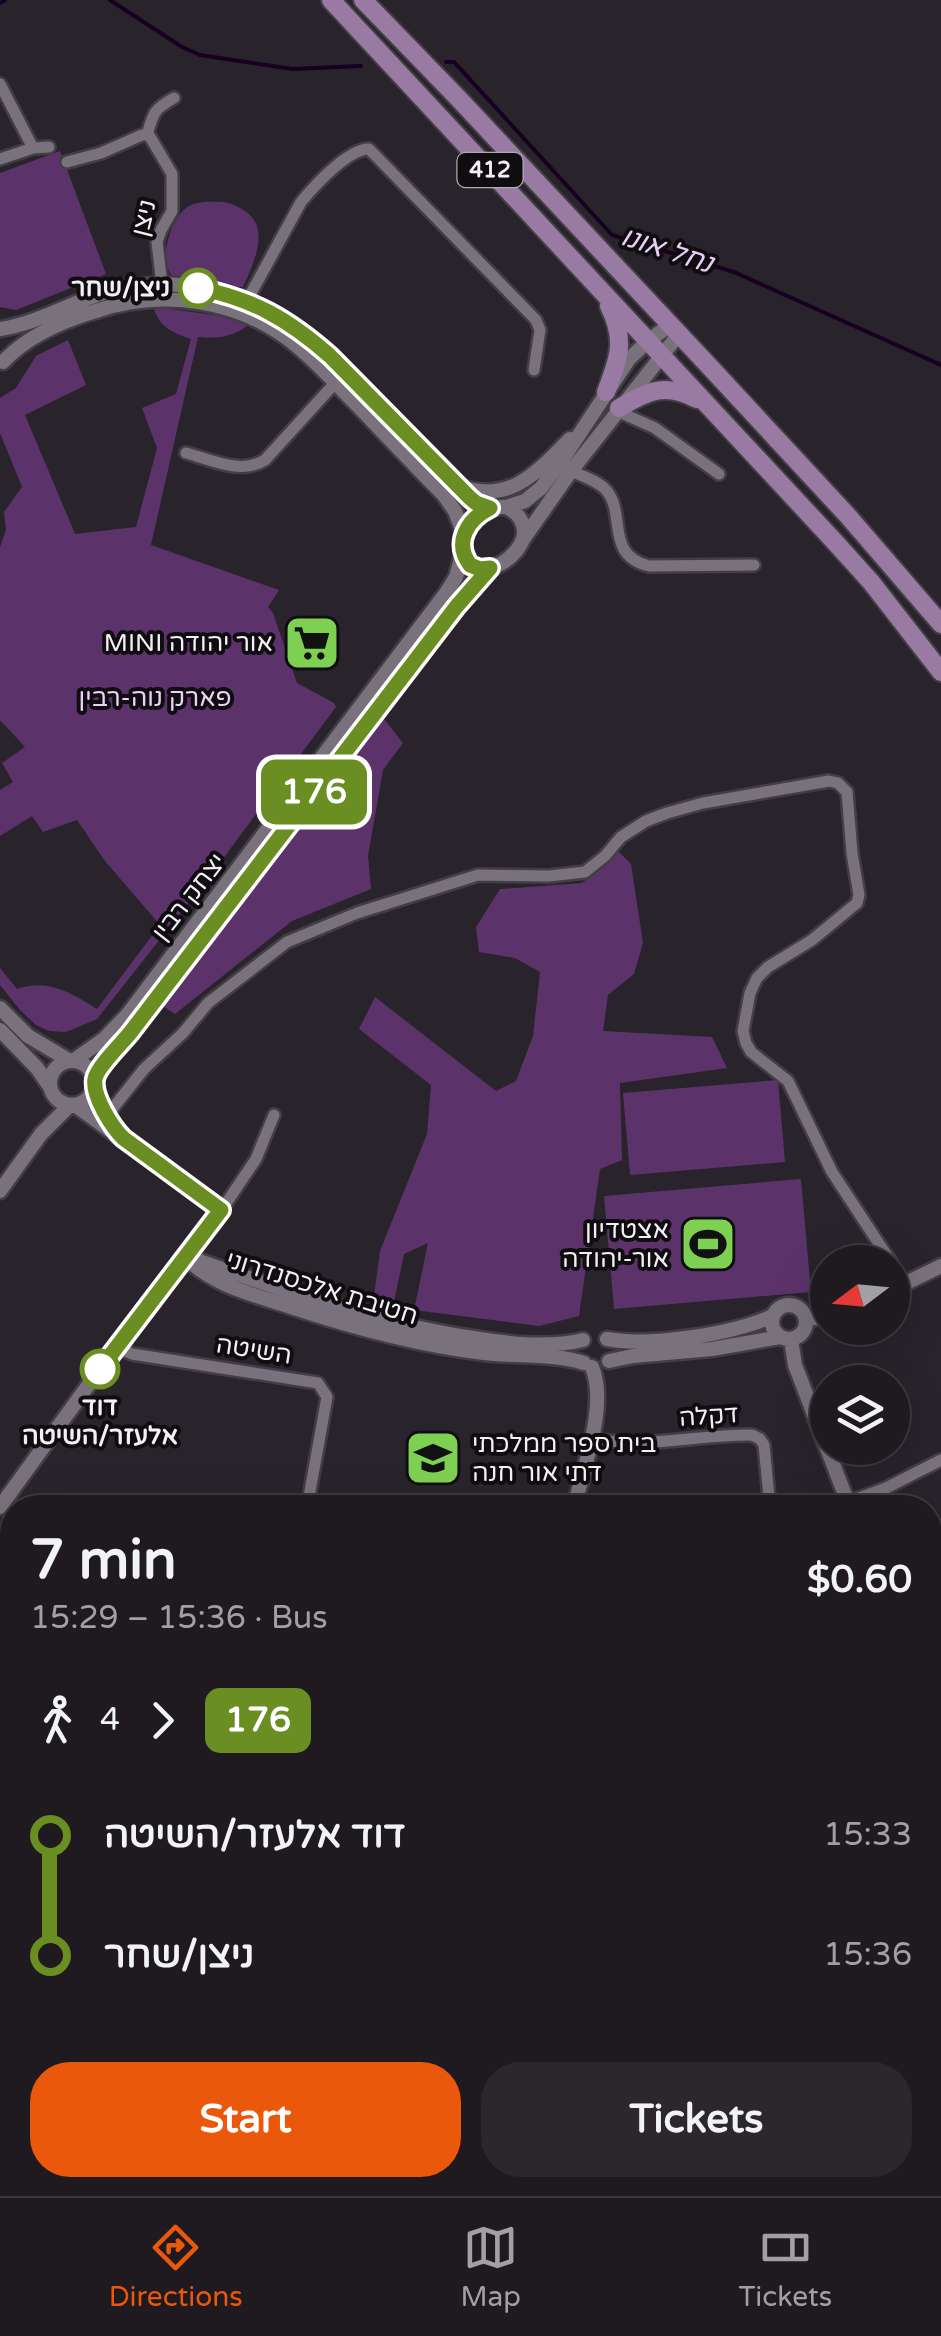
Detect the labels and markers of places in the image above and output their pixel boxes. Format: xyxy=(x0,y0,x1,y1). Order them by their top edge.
marker: ניצן/שחר xyxy=(179,269,217,307)
place label: ניצן/שחר xyxy=(71,273,170,303)
supermarket icon: MINI אור יהודה xyxy=(282,613,342,673)
place label: MINI אור יהודה xyxy=(104,628,273,658)
sports icon: אצטדיון אור-יהודה xyxy=(678,1214,738,1274)
place label: אצטדיון אור-יהודה xyxy=(562,1215,669,1274)
marker: דוד אלעזר/השיטה xyxy=(81,1350,119,1388)
place label: דוד אלעזר/השיטה xyxy=(22,1392,178,1451)
school or university icon: בית ספר ממלכתי דתי אור חנה xyxy=(403,1428,463,1488)
place label: בית ספר ממלכתי דתי אור חנה xyxy=(472,1429,656,1488)

